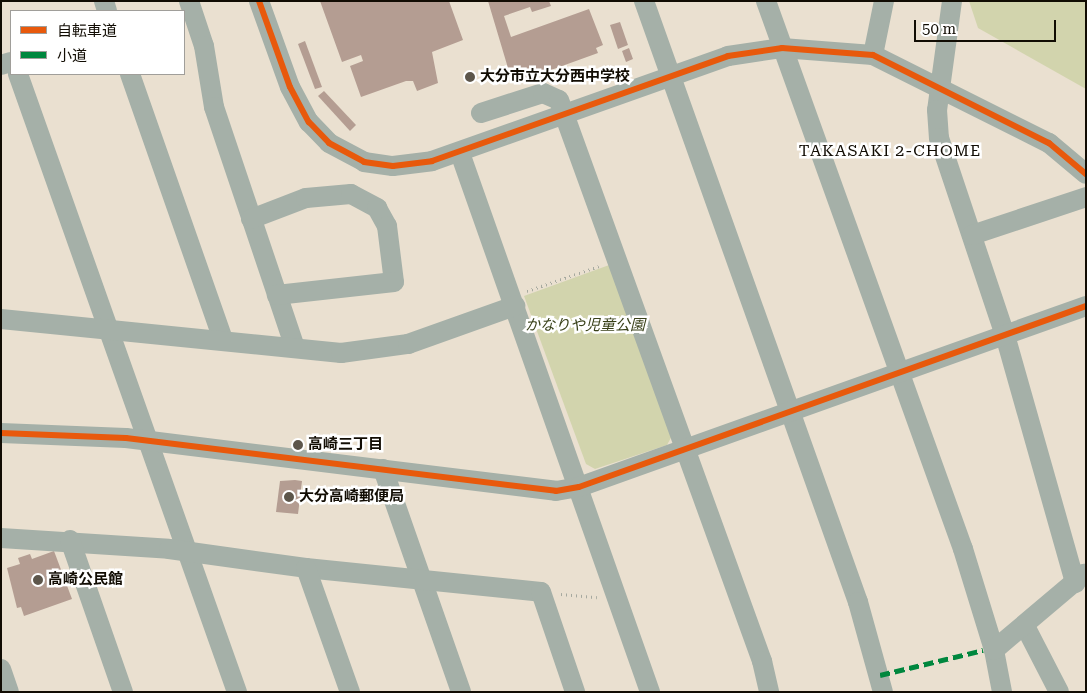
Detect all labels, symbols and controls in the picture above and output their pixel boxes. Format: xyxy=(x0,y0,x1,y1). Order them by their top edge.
legend xyxy=(10,10,185,75)
scale bar xyxy=(917,10,1060,42)
text: 50 m xyxy=(922,20,956,38)
text: 自転車道 xyxy=(57,22,117,40)
text: 小道 xyxy=(57,47,87,65)
place label: 大分市立大分西中学校 xyxy=(480,68,630,86)
marker: 大分市立大分西中学校 xyxy=(464,71,476,83)
district label: TAKASAKI 2-CHOME xyxy=(797,141,983,161)
park label: かなりや児童公園 xyxy=(525,317,645,335)
place label: 高崎三丁目 xyxy=(308,436,383,454)
marker: 高崎三丁目 xyxy=(292,439,304,451)
place label: 大分高崎郵便局 xyxy=(299,488,404,506)
marker: 大分高崎郵便局 xyxy=(283,491,295,503)
place label: 高崎公民館 xyxy=(48,571,123,589)
marker: 高崎公民館 xyxy=(32,574,44,586)

